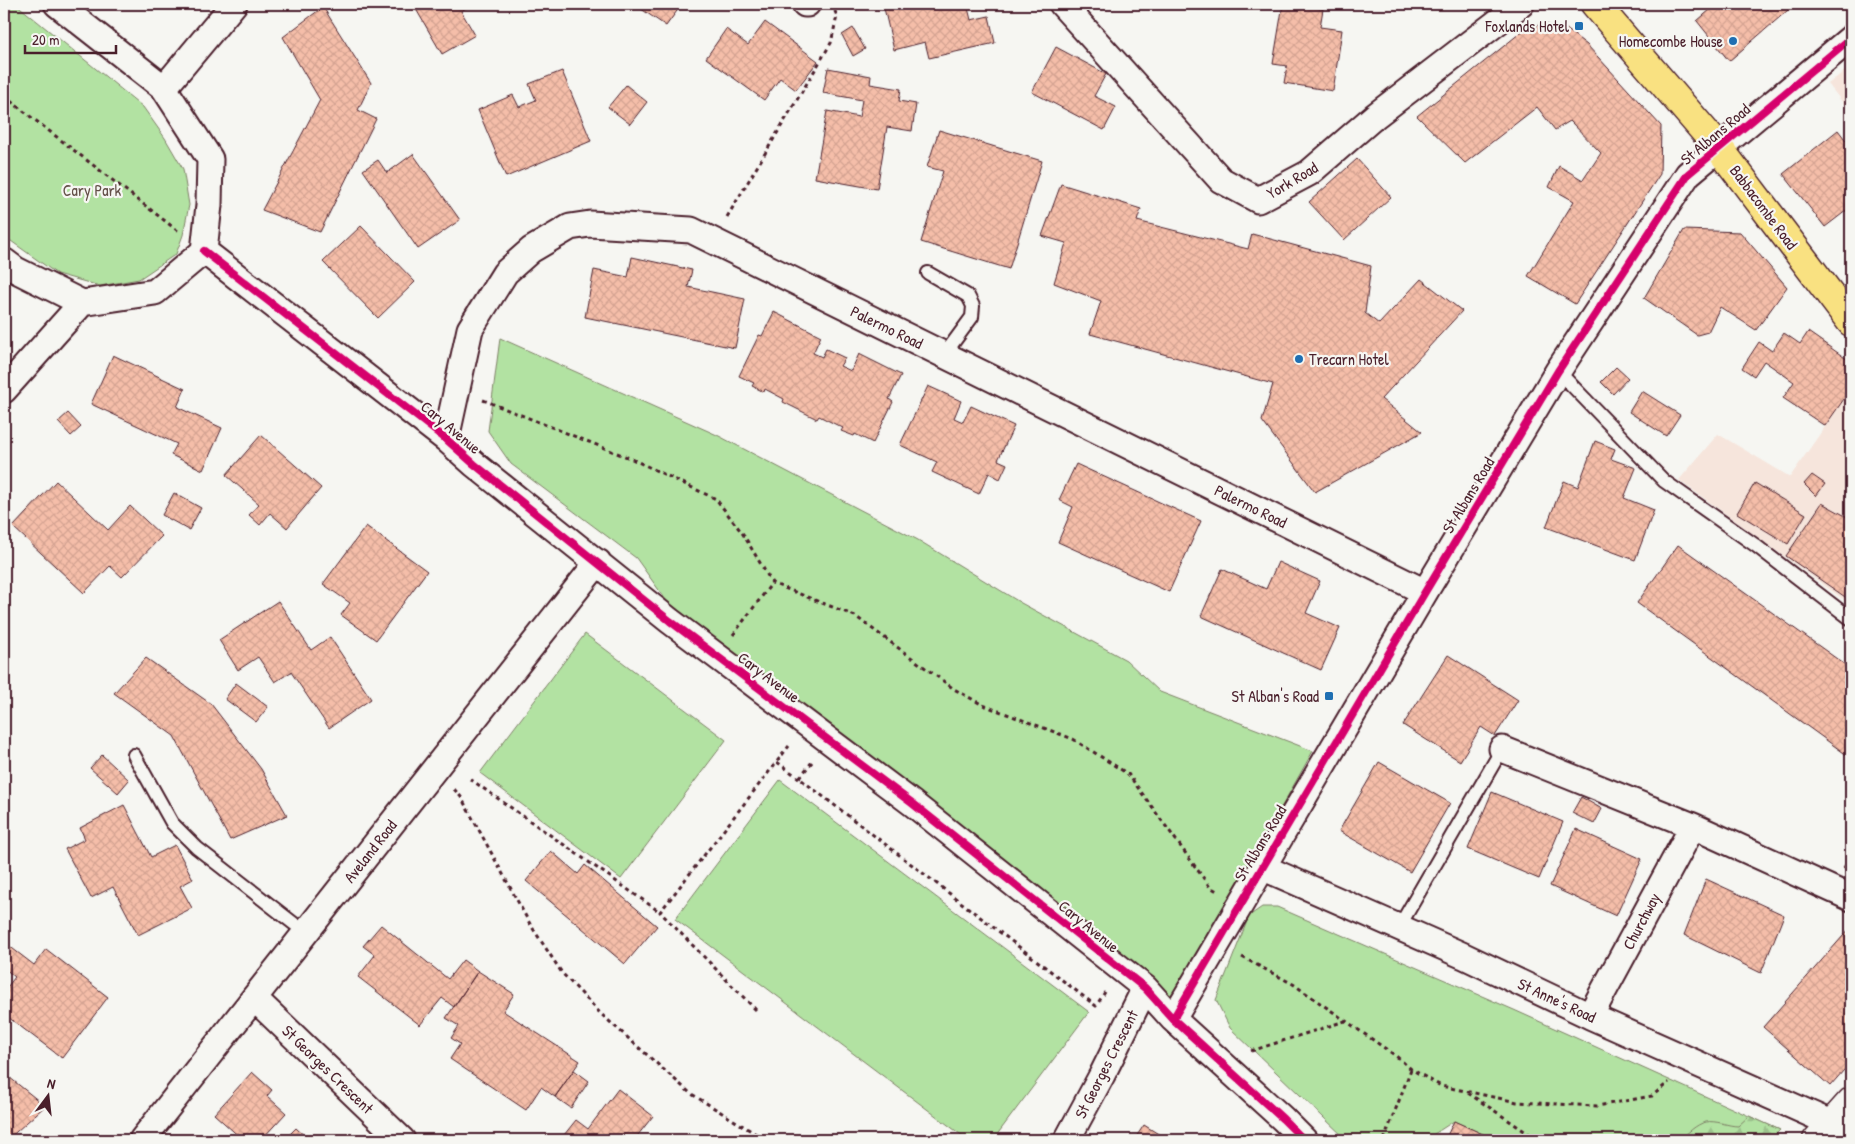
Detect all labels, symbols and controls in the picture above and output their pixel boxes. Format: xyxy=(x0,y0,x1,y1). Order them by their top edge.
place label: Foxlands Hotel xyxy=(1484,15,1570,37)
marker: Foxlands Hotel xyxy=(1573,20,1585,32)
scale bar xyxy=(25,22,116,54)
text: 20 m xyxy=(32,29,59,50)
place label: Homecombe House xyxy=(1619,30,1724,52)
marker: Homecombe House xyxy=(1727,35,1739,47)
street label: St Albans Road xyxy=(1675,98,1755,170)
street label: York Road xyxy=(1262,156,1322,204)
street label: Babbacombe Road xyxy=(1725,160,1803,254)
park label: Cary Park xyxy=(63,179,122,201)
street label: Palermo Road xyxy=(847,300,927,354)
place label: Trecarn Hotel xyxy=(1309,348,1389,370)
marker: Trecarn Hotel xyxy=(1293,353,1305,365)
street label: Cary Avenue xyxy=(416,395,486,459)
street label: St Albans Road xyxy=(1437,453,1499,537)
street label: Palermo Road xyxy=(1211,479,1291,533)
street label: Cary Avenue xyxy=(734,646,805,708)
place label: St Alban's Road xyxy=(1232,685,1319,707)
marker: St Alban's Road xyxy=(1323,690,1335,702)
street label: St Albans Road xyxy=(1229,801,1291,885)
street label: Aveland Road xyxy=(338,815,402,887)
street label: Churchway xyxy=(1617,889,1665,953)
street label: Cary Avenue xyxy=(1054,895,1124,958)
street label: St Anne's Road xyxy=(1514,972,1600,1028)
street label: St Georges Crescent xyxy=(1069,1005,1143,1122)
street label: St Georges Crescent xyxy=(277,1020,379,1119)
north arrow xyxy=(22,1072,72,1122)
text: N xyxy=(45,1073,58,1093)

